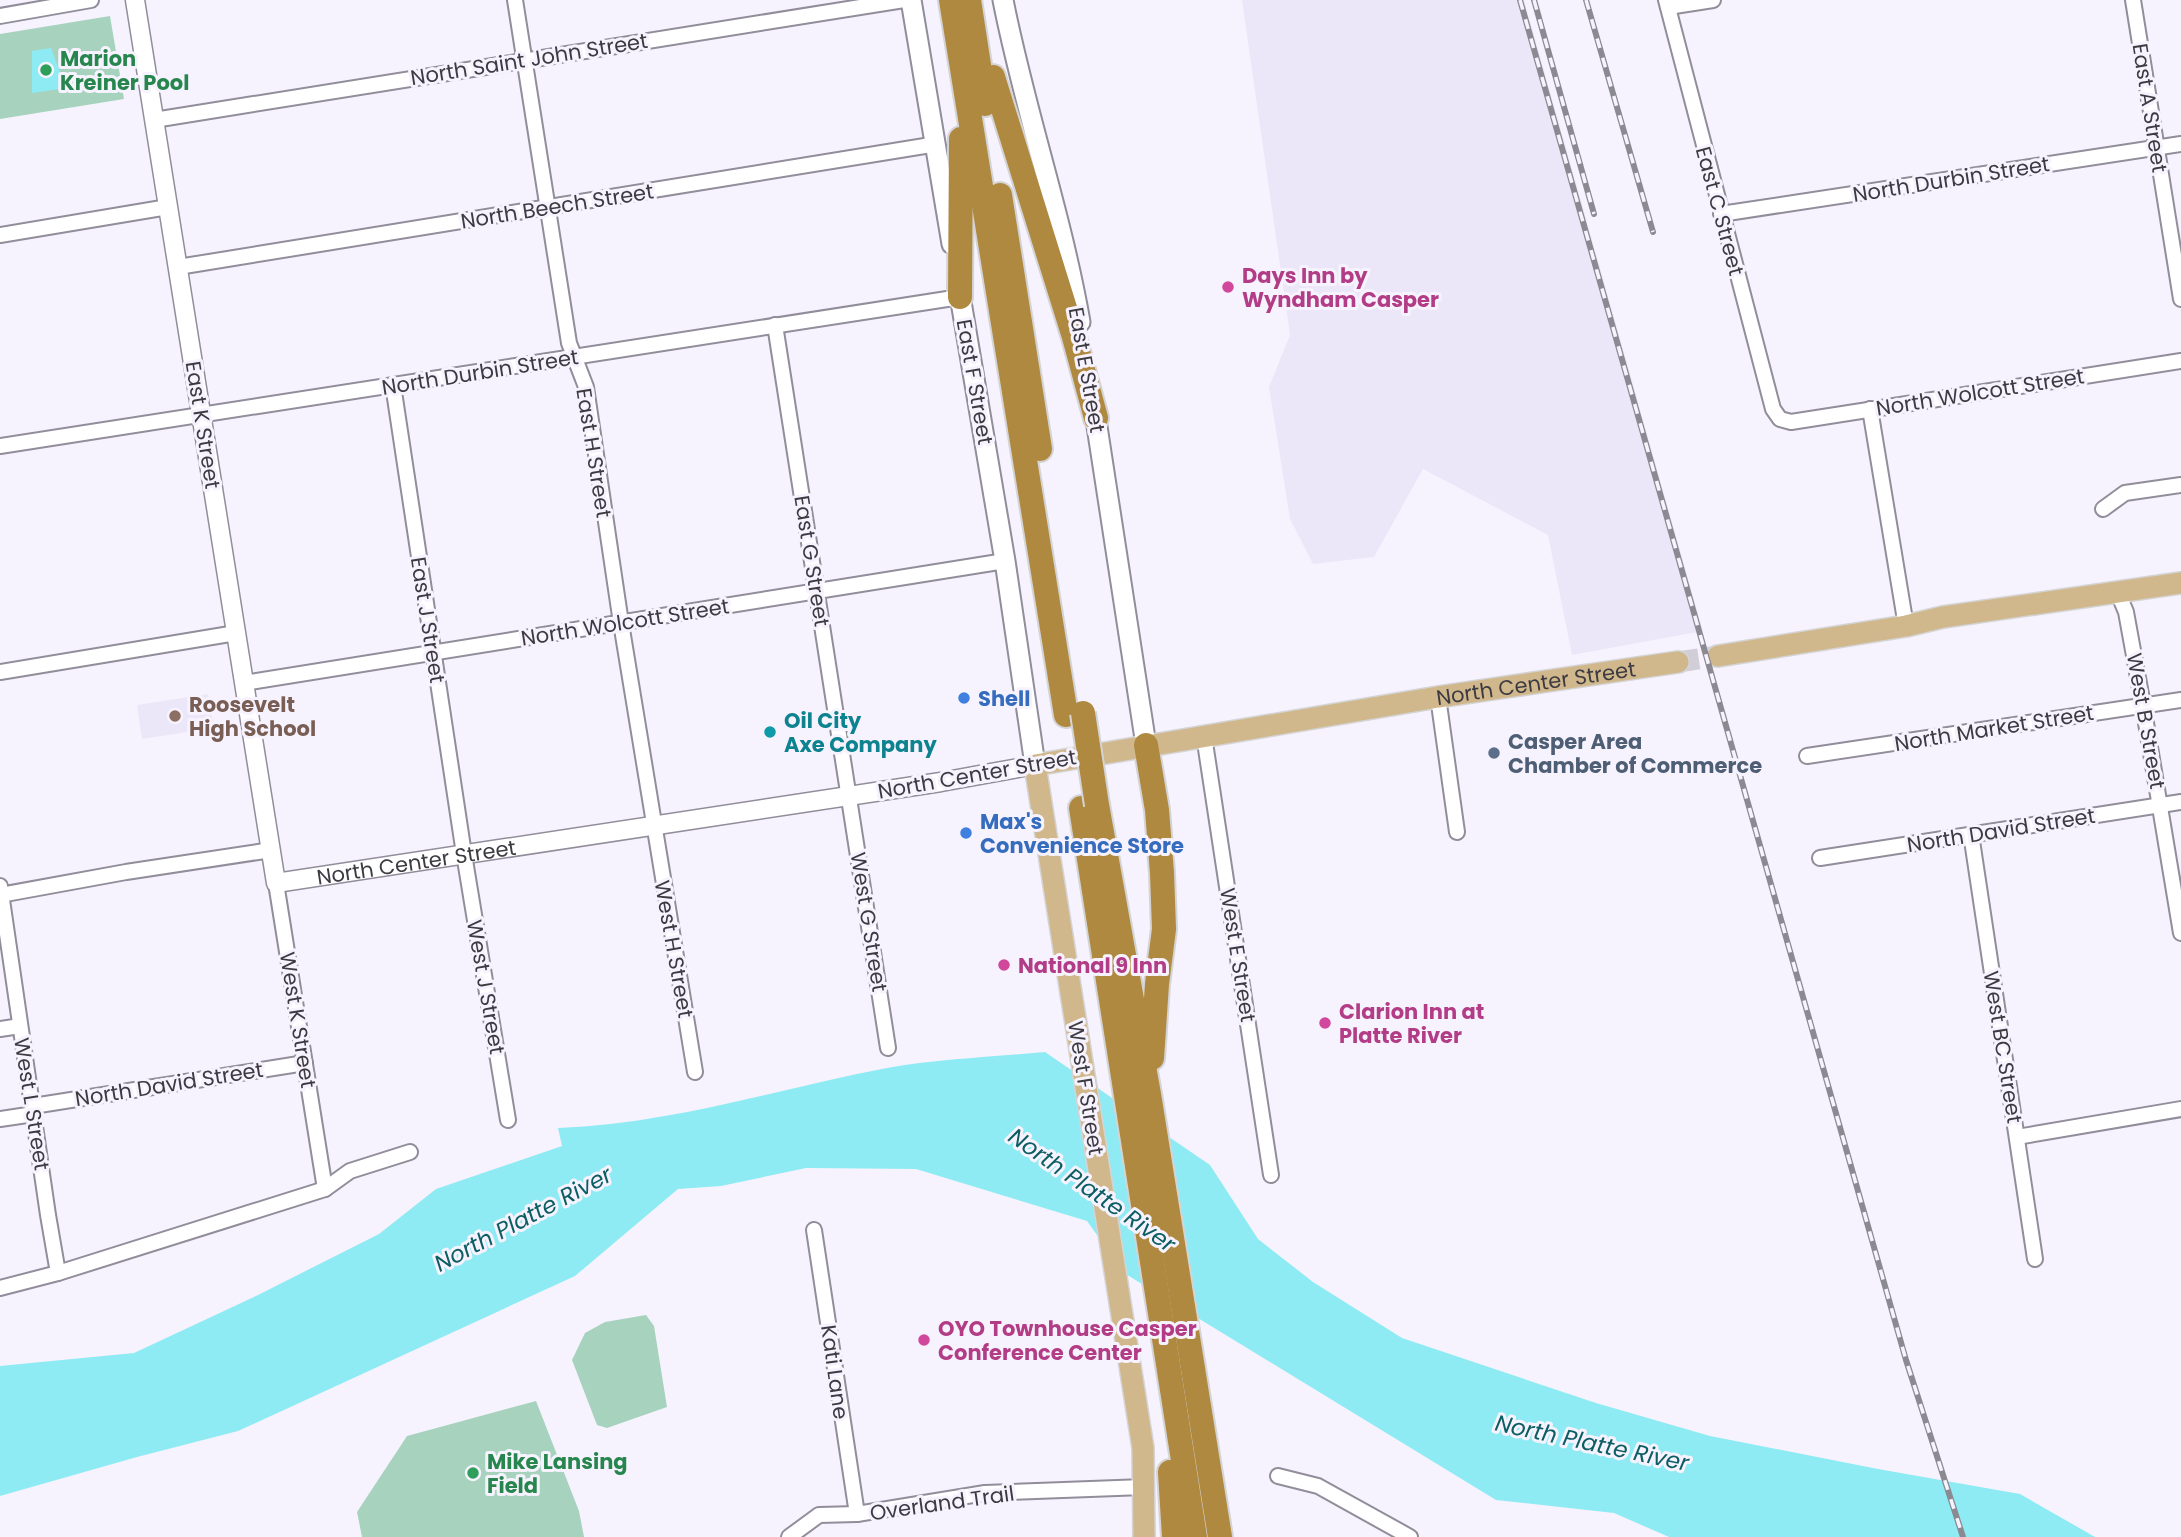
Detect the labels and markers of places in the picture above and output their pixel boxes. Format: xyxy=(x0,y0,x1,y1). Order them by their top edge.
place label: Marion Kreiner Pool xyxy=(60,44,189,97)
marker: Marion Kreiner Pool xyxy=(38,62,54,78)
place label: Days Inn by Wyndham Casper xyxy=(1242,261,1439,314)
marker: Days Inn by Wyndham Casper xyxy=(1220,279,1236,295)
place label: Shell xyxy=(978,684,1030,713)
place label: Roosevelt High School xyxy=(189,690,316,743)
marker: Shell xyxy=(956,690,972,706)
place label: Oil City Axe Company xyxy=(784,706,938,759)
marker: Roosevelt High School xyxy=(167,708,183,724)
marker: Oil City Axe Company xyxy=(762,724,778,740)
place label: Casper Area Chamber of Commerce xyxy=(1508,727,1762,780)
marker: Casper Area Chamber of Commerce xyxy=(1486,745,1502,761)
place label: Max's Convenience Store xyxy=(980,807,1184,860)
marker: Max's Convenience Store xyxy=(958,825,974,841)
place label: National 9 Inn xyxy=(1018,951,1167,980)
marker: National 9 Inn xyxy=(996,957,1012,973)
place label: Clarion Inn at Platte River xyxy=(1339,997,1484,1050)
marker: Clarion Inn at Platte River xyxy=(1317,1015,1333,1031)
place label: OYO Townhouse Casper Conference Center xyxy=(938,1314,1197,1367)
marker: OYO Townhouse Casper Conference Center xyxy=(916,1332,932,1348)
place label: Mike Lansing Field xyxy=(487,1447,628,1500)
marker: Mike Lansing Field xyxy=(465,1465,481,1481)

